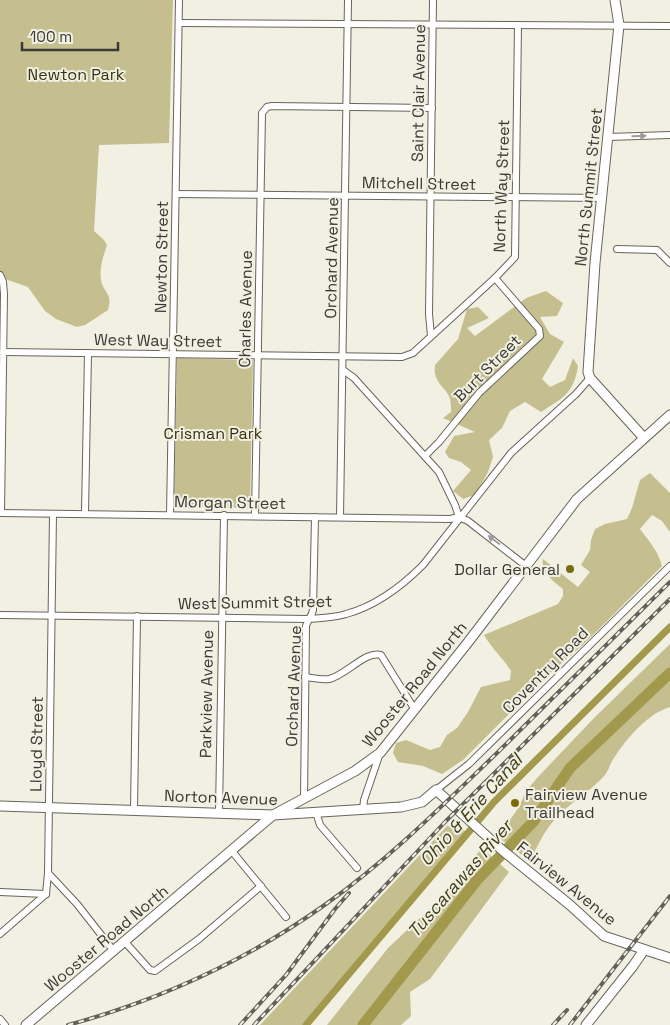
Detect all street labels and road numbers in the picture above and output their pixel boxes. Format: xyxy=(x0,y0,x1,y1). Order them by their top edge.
street label: Saint Clair Avenue xyxy=(407,24,430,162)
street label: North Summit Street xyxy=(570,107,607,267)
street label: North Way Street xyxy=(489,119,514,253)
street label: Mitchell Street xyxy=(362,172,476,195)
street label: Orchard Avenue xyxy=(320,197,343,319)
street label: Newton Street xyxy=(150,201,173,313)
street label: Charles Avenue xyxy=(234,250,257,368)
street label: West Way Street xyxy=(94,329,222,352)
street label: Burt Street xyxy=(449,330,525,406)
street label: Morgan Street xyxy=(174,491,286,514)
street label: West Summit Street xyxy=(178,591,332,614)
street label: Wooster Road North xyxy=(357,617,472,751)
street label: Coventry Road xyxy=(498,623,593,718)
street label: Orchard Avenue xyxy=(281,625,306,747)
street label: Parkview Avenue xyxy=(195,630,218,758)
street label: Lloyd Street xyxy=(25,696,48,792)
street label: Norton Avenue xyxy=(164,785,278,810)
street label: Fairview Avenue xyxy=(512,837,621,930)
street label: Wooster Road North xyxy=(40,880,173,996)

